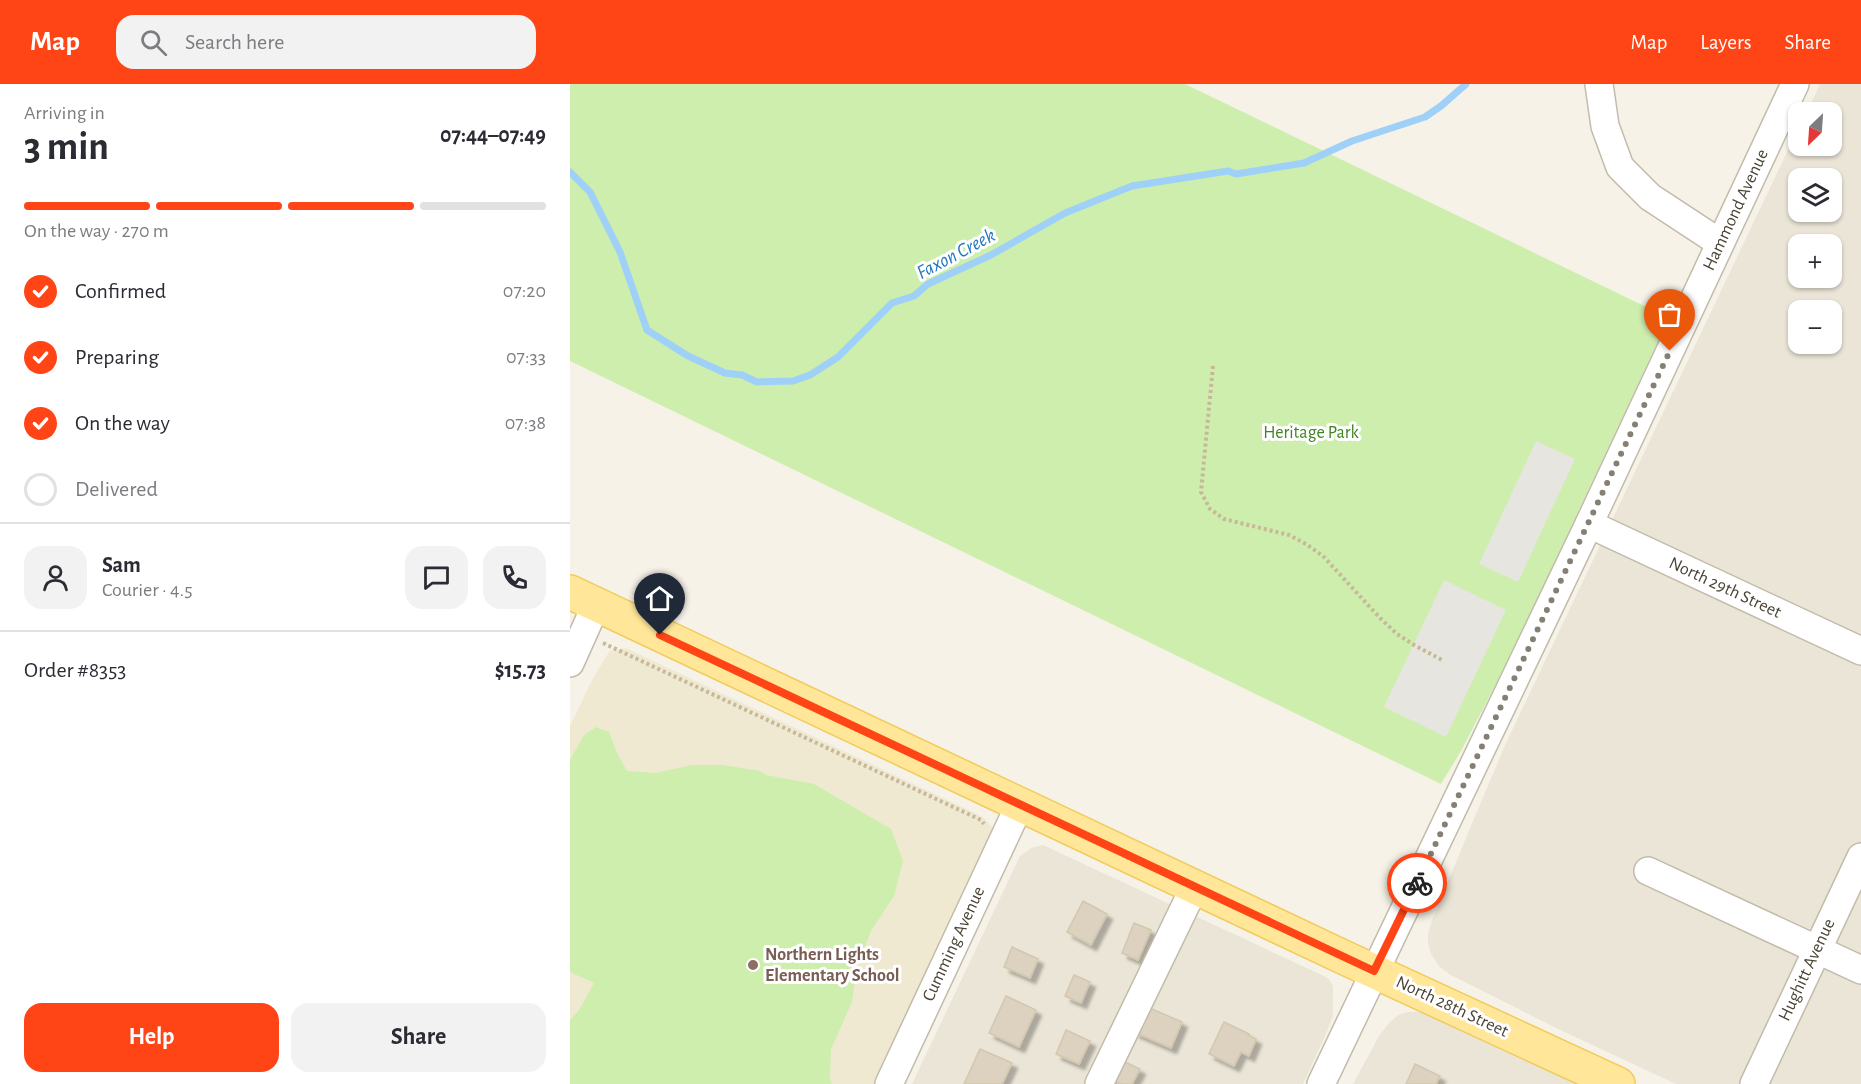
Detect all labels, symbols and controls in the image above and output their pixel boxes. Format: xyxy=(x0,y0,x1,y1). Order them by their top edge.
search box xyxy=(116,15,536,69)
icon: search xyxy=(137,26,170,59)
text: Map xyxy=(30,28,80,56)
text: Search here xyxy=(185,31,284,53)
text: Map xyxy=(1631,32,1667,53)
text: Layers xyxy=(1700,32,1751,53)
text: Share xyxy=(1784,32,1831,53)
north arrow xyxy=(1788,102,1842,156)
map controls xyxy=(1788,102,1842,354)
text: Arriving in xyxy=(24,103,105,123)
text: 07:44–07:49 xyxy=(440,124,546,146)
text: 3 min xyxy=(24,128,109,167)
street label: Hammond Avenue xyxy=(1700,147,1772,273)
button: layers xyxy=(1788,168,1842,222)
text: On the way · 270 m xyxy=(24,221,169,241)
water label: Faxon Creek xyxy=(913,225,999,283)
button: + xyxy=(1788,234,1842,288)
icon: check xyxy=(24,275,57,308)
text: Confirmed xyxy=(75,280,166,302)
text: 07:20 xyxy=(503,281,546,301)
pin xyxy=(1644,289,1695,351)
icon: bag xyxy=(1653,298,1686,331)
button: − xyxy=(1788,300,1842,354)
icon: check xyxy=(24,341,57,374)
text: Preparing xyxy=(75,346,159,368)
text: 07:33 xyxy=(506,347,546,367)
icon: check xyxy=(24,407,57,440)
text: On the way xyxy=(75,412,170,434)
text: 07:38 xyxy=(505,413,546,433)
park label: Heritage Park xyxy=(1263,424,1360,442)
text: Delivered xyxy=(75,478,158,500)
button: person xyxy=(24,546,87,609)
button: chat xyxy=(405,546,468,609)
button: phone xyxy=(483,546,546,609)
text: Sam xyxy=(102,554,141,576)
street label: North 29th Street xyxy=(1666,554,1784,622)
pin xyxy=(634,573,685,635)
text: Courier · 4.5 xyxy=(102,580,193,600)
icon: home xyxy=(643,582,676,615)
text: Order #8353 xyxy=(24,659,126,681)
text: $15.73 xyxy=(495,659,546,681)
courier xyxy=(1387,853,1447,913)
icon: bike xyxy=(1401,867,1434,900)
street label: Cumming Avenue xyxy=(920,884,988,1004)
street label: Hughitt Avenue xyxy=(1775,916,1839,1024)
place label: Northern Lights Elementary School xyxy=(765,946,900,985)
marker: Northern Lights Elementary School xyxy=(746,958,760,972)
street label: North 28th Street xyxy=(1393,973,1511,1041)
button: Help xyxy=(24,1003,279,1072)
button: Share xyxy=(291,1003,546,1072)

